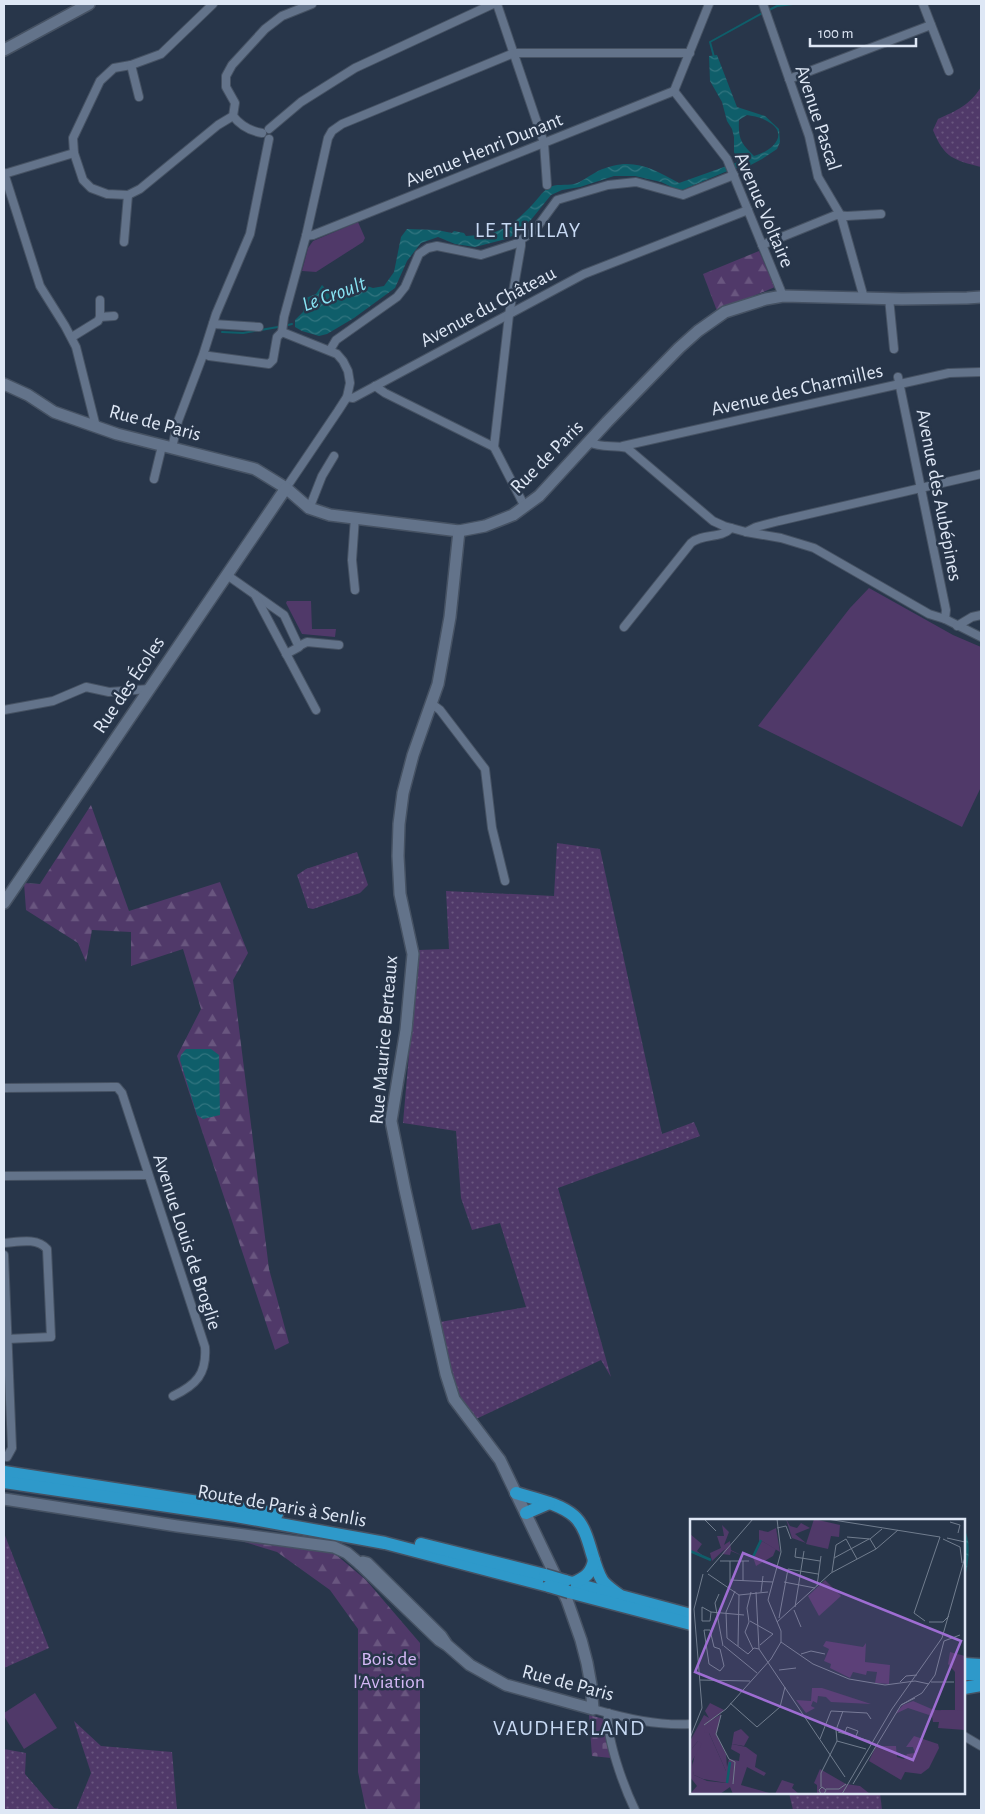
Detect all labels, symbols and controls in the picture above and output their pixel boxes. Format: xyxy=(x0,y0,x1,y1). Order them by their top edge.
scale bar xyxy=(810,15,916,47)
text: 100 m xyxy=(818,26,853,41)
street label: Avenue Pascal xyxy=(792,63,844,173)
street label: Avenue Henri Dunant xyxy=(402,109,566,191)
street label: Avenue Voltaire xyxy=(731,150,797,270)
district label: LE THILLAY xyxy=(475,219,581,241)
street label: Avenue du Château xyxy=(417,263,559,351)
water label: Le Croult xyxy=(299,273,369,315)
street label: Avenue des Charmilles xyxy=(709,361,885,419)
street label: Rue de Paris xyxy=(107,401,203,445)
street label: Avenue des Aubépines xyxy=(913,407,965,583)
street label: Rue de Paris xyxy=(507,417,587,497)
street label: Rue des Écoles xyxy=(89,632,169,737)
street label: Rue Maurice Berteaux xyxy=(367,954,401,1125)
street label: Avenue Louis de Broglie xyxy=(149,1152,225,1332)
street label: Route de Paris à Senlis xyxy=(196,1481,368,1531)
inset map xyxy=(690,1519,965,1794)
park label: Bois de l'Aviation xyxy=(353,1649,425,1692)
street label: Rue de Paris xyxy=(520,1661,616,1705)
district label: VAUDHERLAND xyxy=(493,1717,645,1739)

